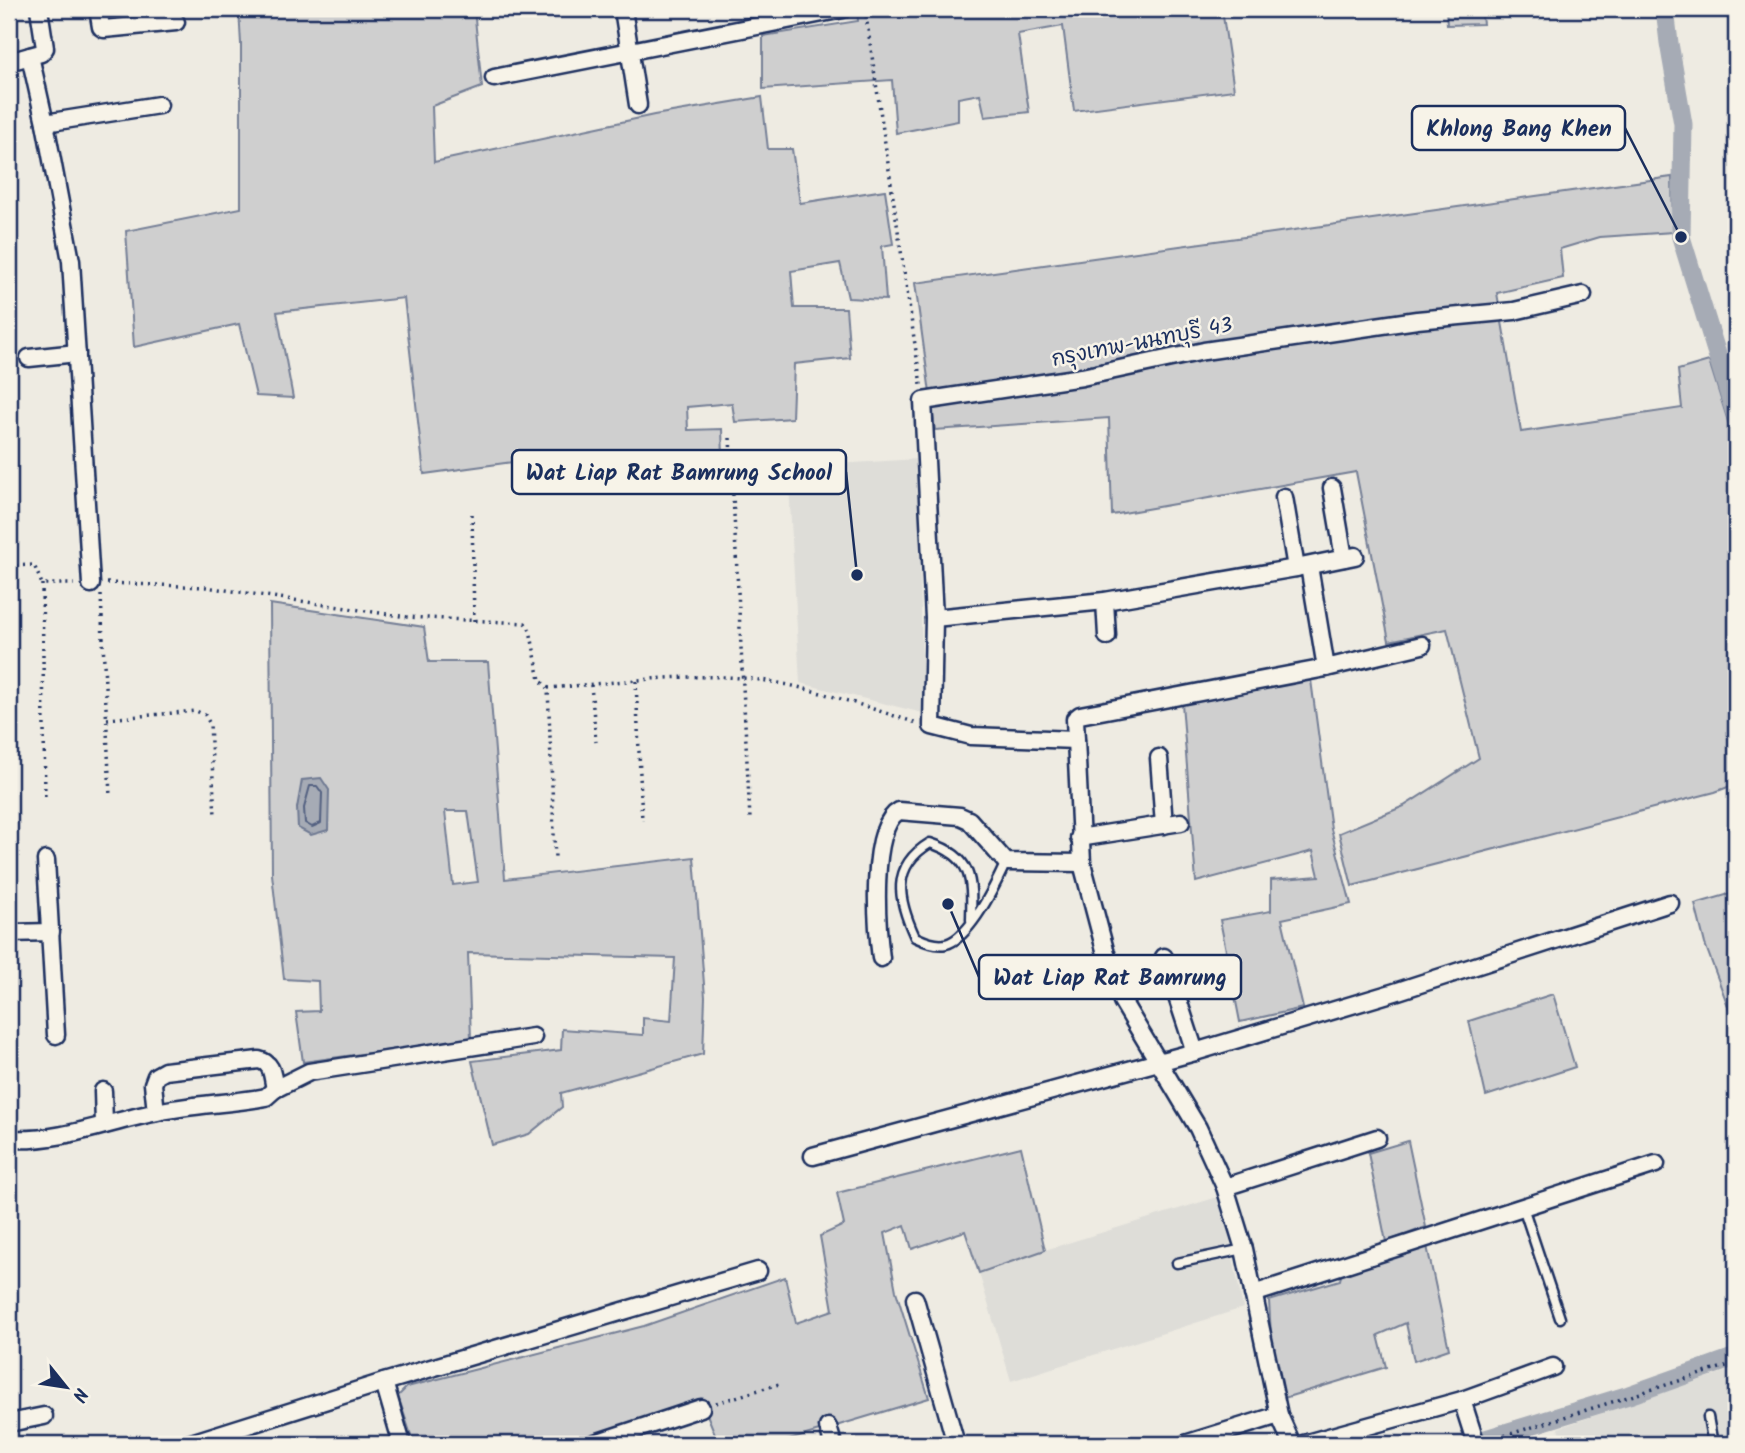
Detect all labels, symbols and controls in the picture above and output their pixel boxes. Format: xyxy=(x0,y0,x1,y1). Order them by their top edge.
callout: Khlong Bang Khen xyxy=(1412,106,1625,150)
text: Khlong Bang Khen xyxy=(1426,112,1612,148)
street label: กรุงเทพ-นนทบุรี 43 xyxy=(1049,309,1235,377)
callout: Wat Liap Rat Bamrung School xyxy=(512,450,846,494)
text: Wat Liap Rat Bamrung School xyxy=(526,456,833,492)
callout: Wat Liap Rat Bamrung xyxy=(979,955,1241,999)
text: Wat Liap Rat Bamrung xyxy=(993,961,1227,997)
north arrow xyxy=(32,1352,102,1422)
text: N xyxy=(63,1382,95,1407)

